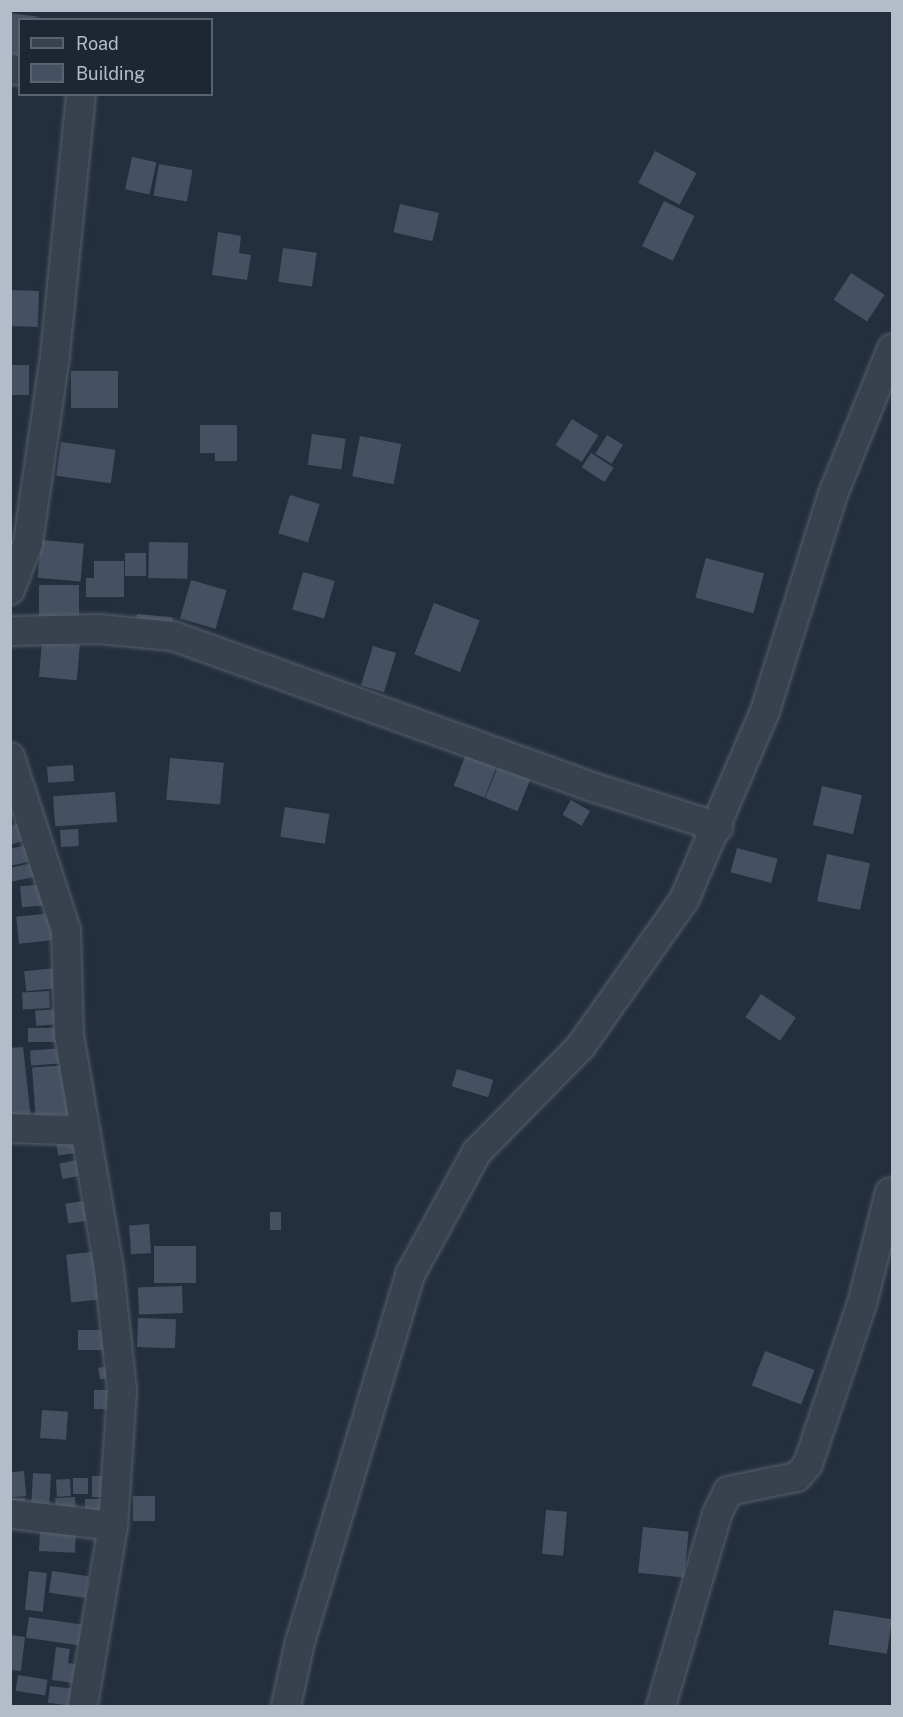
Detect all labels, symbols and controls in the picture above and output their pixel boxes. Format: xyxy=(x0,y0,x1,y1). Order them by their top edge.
legend xyxy=(18,18,213,96)
text: Road xyxy=(76,33,119,54)
text: Building xyxy=(76,63,145,84)

